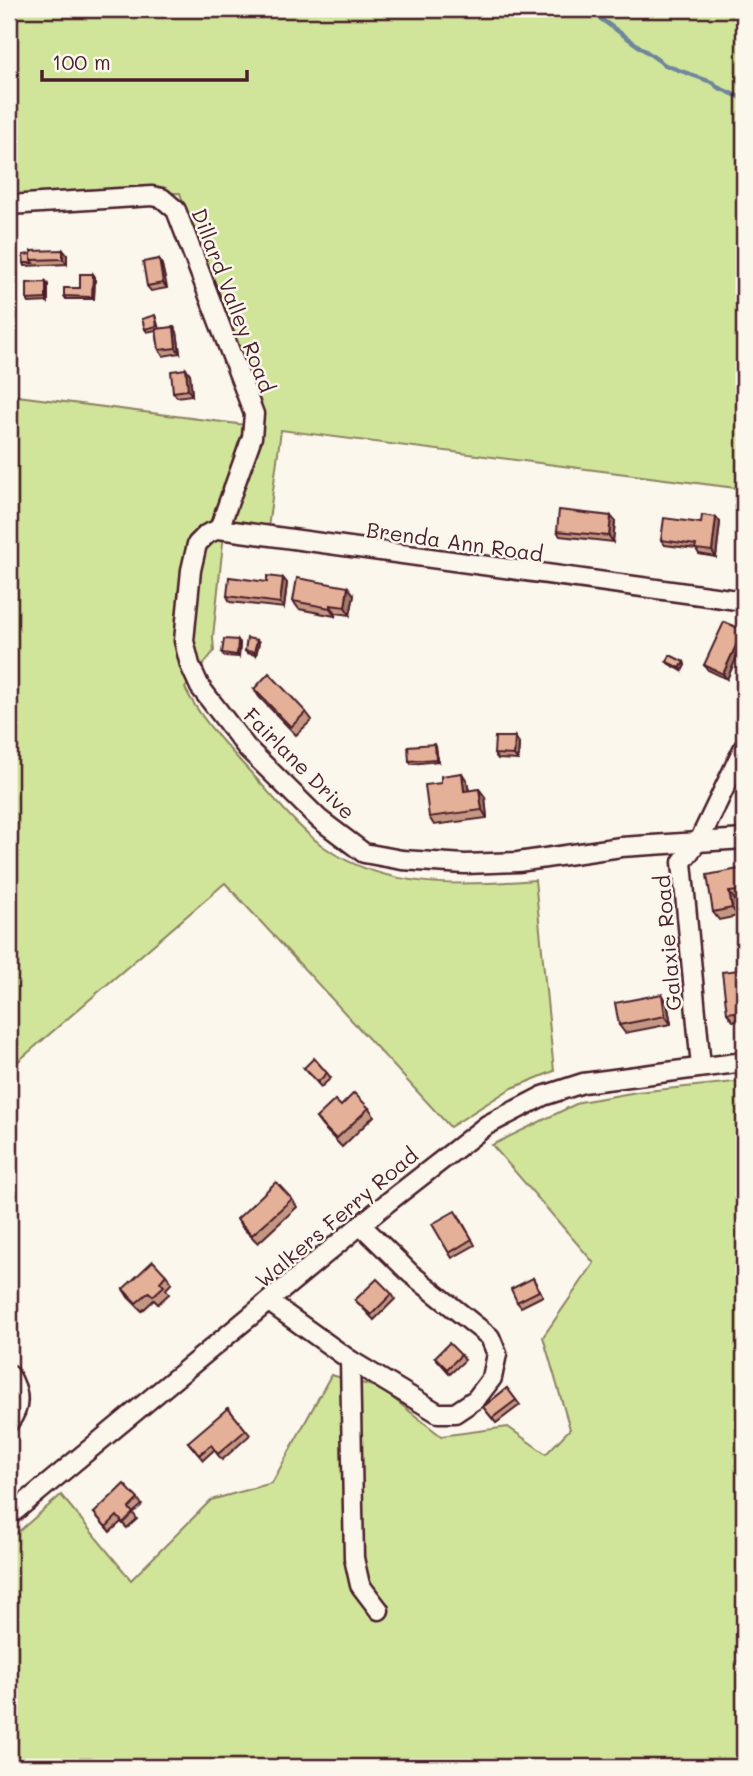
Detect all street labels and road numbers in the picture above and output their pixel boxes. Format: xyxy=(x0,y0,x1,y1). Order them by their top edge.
street label: Dillard Valley Road xyxy=(186,204,282,396)
street label: Brenda Ann Road xyxy=(365,515,545,567)
street label: Fairlane Drive xyxy=(238,701,362,825)
street label: Galaxie Road xyxy=(648,874,686,1012)
street label: Walkers Ferry Road xyxy=(249,1141,423,1293)

